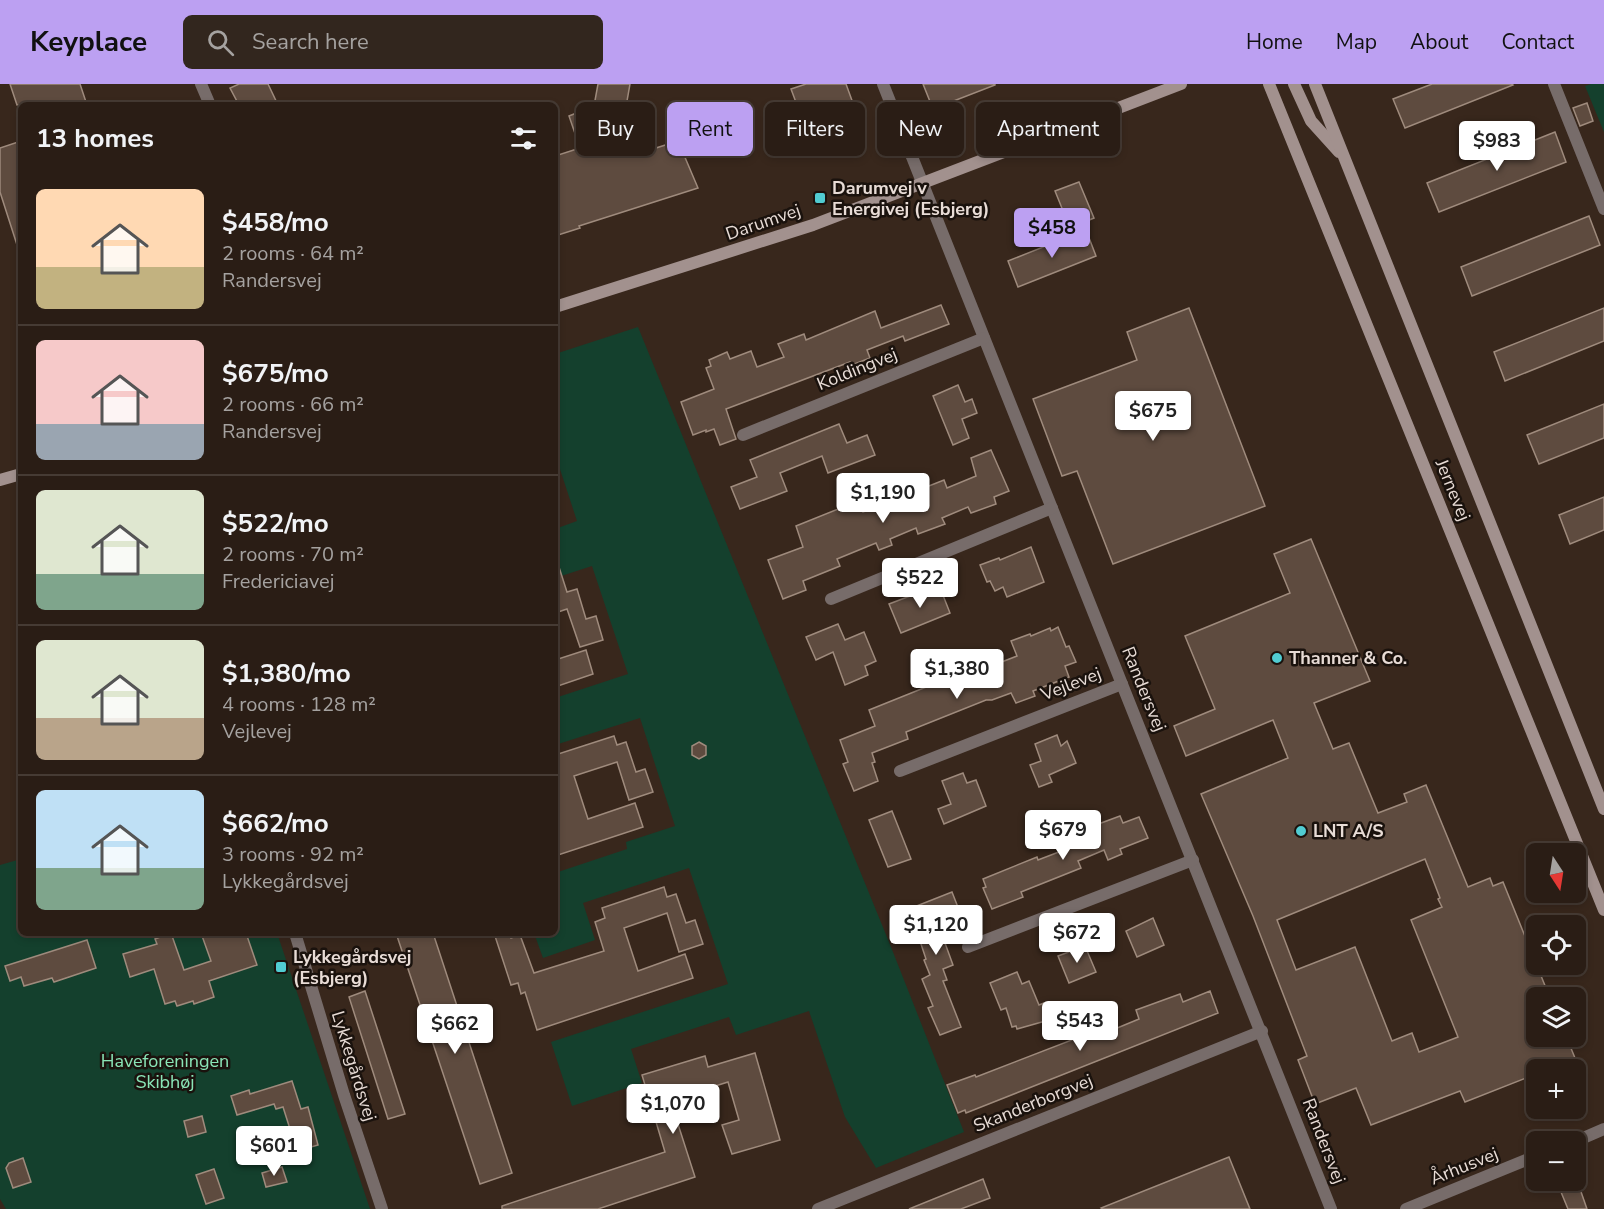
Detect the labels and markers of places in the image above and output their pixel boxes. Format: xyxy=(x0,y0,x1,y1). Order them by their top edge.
pin: $983 xyxy=(1461,121,1533,172)
place label: Darumvej v Energivej (Esbjerg) xyxy=(832,176,989,221)
marker: Darumvej v Energivej (Esbjerg) xyxy=(813,191,827,205)
pin: $458 xyxy=(1016,208,1088,259)
pin: $675 xyxy=(1117,391,1189,442)
pin: $1,190 xyxy=(834,473,932,524)
pin: $522 xyxy=(884,558,956,609)
place label: Thanner & Co. xyxy=(1289,646,1407,670)
pin: $1,380 xyxy=(908,649,1006,700)
marker: Thanner & Co. xyxy=(1270,651,1284,665)
pin: $679 xyxy=(1027,810,1099,861)
place label: LNT A/S xyxy=(1313,819,1384,843)
marker: LNT A/S xyxy=(1294,824,1308,838)
pin: $1,120 xyxy=(887,905,985,956)
pin: $672 xyxy=(1041,913,1113,964)
place label: Lykkegårdsvej (Esbjerg) xyxy=(293,945,411,990)
marker: Lykkegårdsvej (Esbjerg) xyxy=(274,960,288,974)
pin: $543 xyxy=(1044,1001,1116,1052)
pin: $662 xyxy=(419,1004,491,1055)
pin: $1,070 xyxy=(624,1084,722,1135)
pin: $601 xyxy=(238,1126,310,1177)

